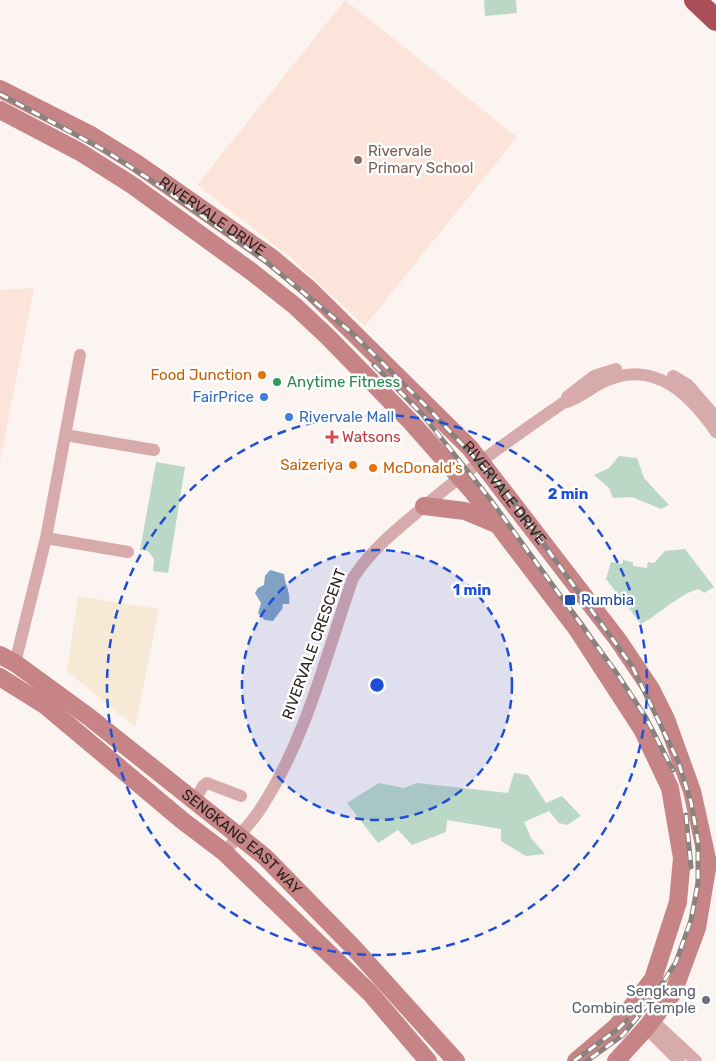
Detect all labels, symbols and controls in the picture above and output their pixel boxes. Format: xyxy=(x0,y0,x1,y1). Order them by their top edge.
place label: Rivervale Primary School xyxy=(368,142,473,177)
marker: Rivervale Primary School xyxy=(352,154,364,166)
street label: RIVERVALE DRIVE xyxy=(155,173,269,260)
place label: Food Junction xyxy=(151,366,252,384)
marker: Food Junction xyxy=(256,369,268,381)
place label: Anytime Fitness xyxy=(287,373,400,391)
marker: Anytime Fitness xyxy=(271,376,283,388)
place label: FairPrice xyxy=(192,388,254,406)
marker: FairPrice xyxy=(258,391,270,403)
place label: Rivervale Mall xyxy=(299,408,394,426)
marker: Rivervale Mall xyxy=(283,411,295,423)
place label: Watsons xyxy=(342,428,401,446)
marker: Watsons xyxy=(326,431,338,443)
street label: RIVERVALE DRIVE xyxy=(459,437,550,548)
place label: Saizeriya xyxy=(280,456,343,474)
marker: Saizeriya xyxy=(347,459,359,471)
place label: McDonald's xyxy=(383,459,463,477)
marker: McDonald's xyxy=(367,462,379,474)
text: 2 min xyxy=(548,485,588,503)
street label: RIVERVALE CRESCENT xyxy=(278,566,350,722)
text: 1 min xyxy=(453,581,491,599)
place label: Rumbia xyxy=(581,591,634,609)
marker: Rumbia xyxy=(563,593,577,607)
centre of rings xyxy=(368,676,386,694)
street label: SENGKANG EAST WAY xyxy=(178,785,306,898)
place label: Sengkang Combined Temple xyxy=(572,982,696,1017)
marker: Sengkang Combined Temple xyxy=(700,994,712,1006)

